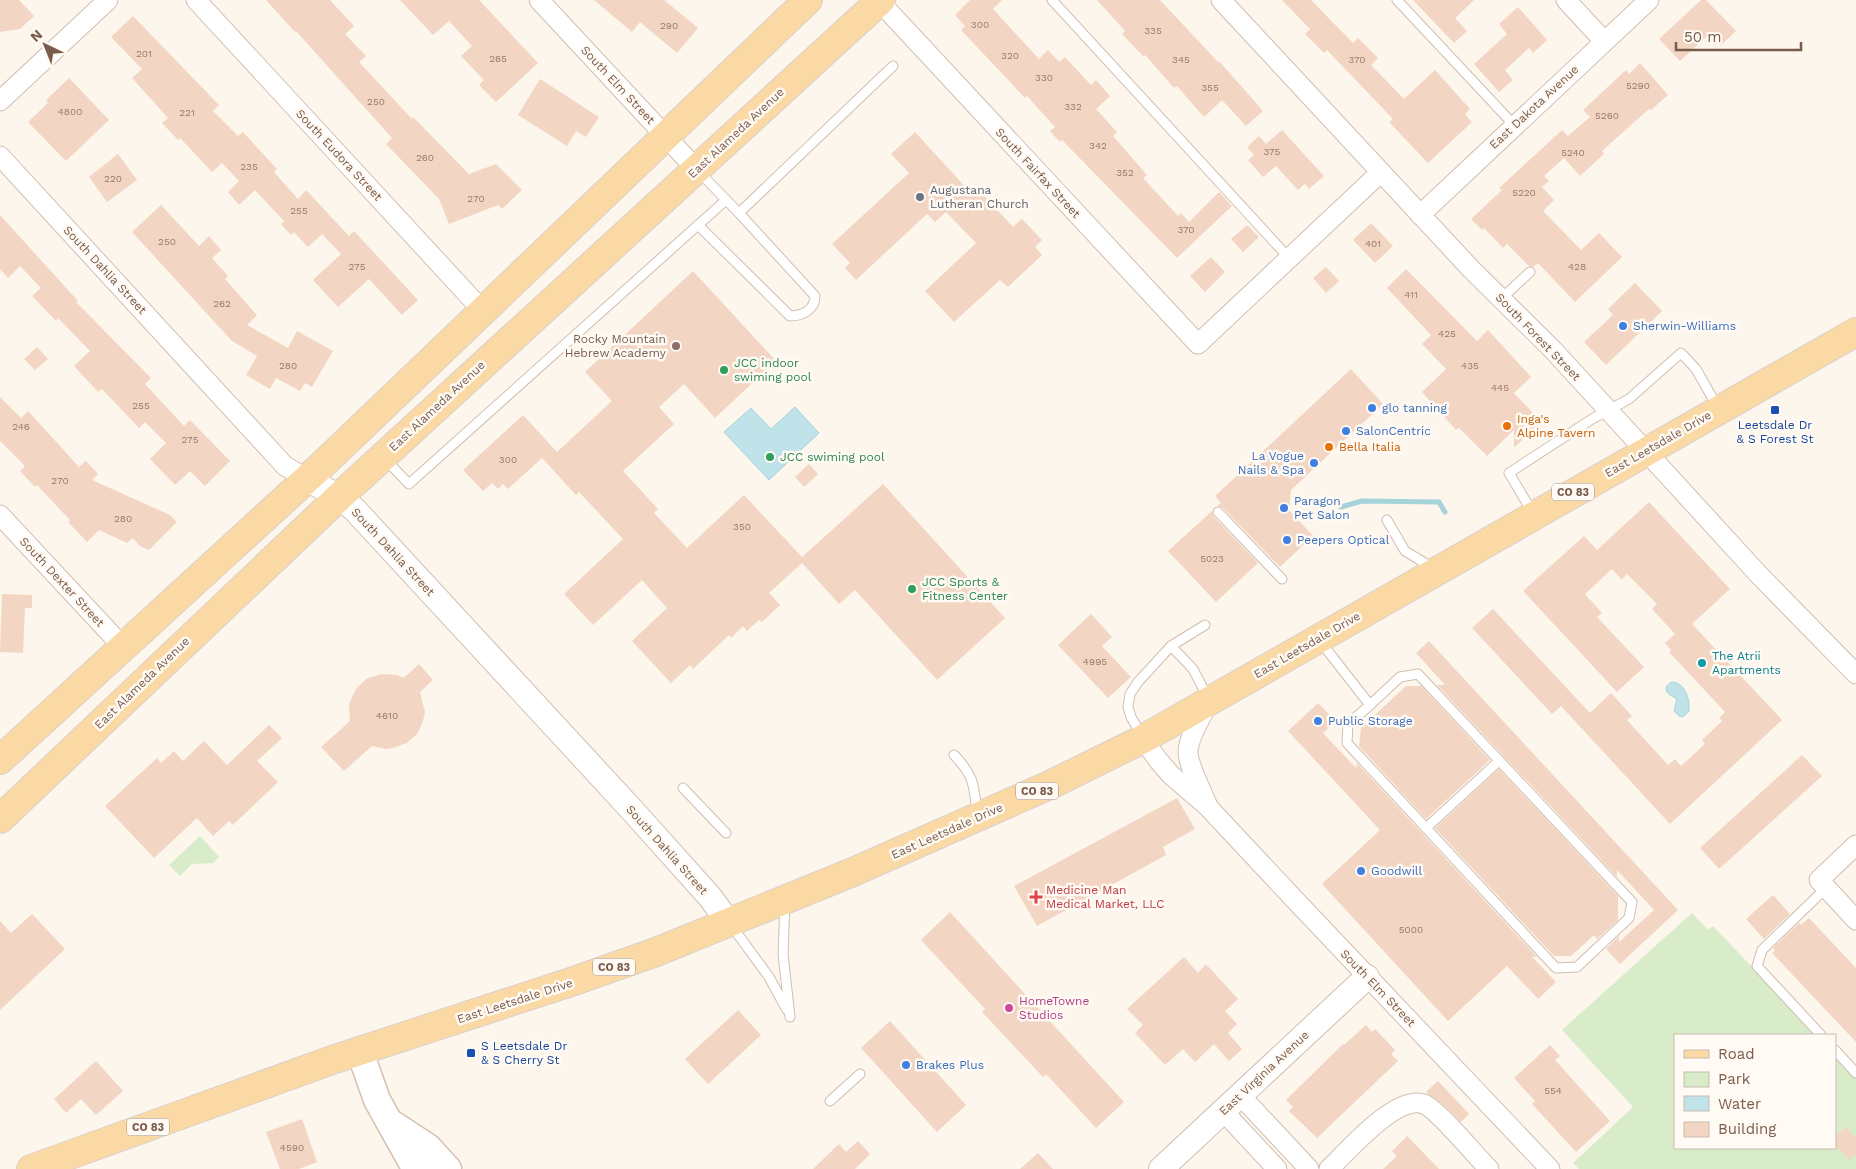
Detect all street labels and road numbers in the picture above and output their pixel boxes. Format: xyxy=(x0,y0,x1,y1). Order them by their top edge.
street label: South Elm Street xyxy=(578,43,658,127)
street label: East Dakota Avenue xyxy=(1487,62,1581,152)
street label: East Alameda Avenue xyxy=(685,85,787,181)
street label: South Eudora Street xyxy=(293,106,385,204)
street label: South Fairfax Street xyxy=(993,125,1083,221)
street label: South Dahlia Street xyxy=(61,223,149,317)
street label: South Forest Street xyxy=(1493,290,1583,384)
street label: East Alameda Avenue xyxy=(386,358,488,454)
street label: East Leetsdale Drive xyxy=(1602,408,1714,480)
road number: CO 83 xyxy=(1552,484,1594,501)
street label: South Dahlia Street xyxy=(349,505,437,599)
street label: South Dexter Street xyxy=(17,534,107,630)
street label: East Leetsdale Drive xyxy=(1251,609,1363,681)
street label: East Alameda Avenue xyxy=(92,634,192,732)
road number: CO 83 xyxy=(1016,782,1058,799)
street label: East Leetsdale Drive xyxy=(889,800,1005,862)
street label: South Dahlia Street xyxy=(623,802,711,898)
street label: South Elm Street xyxy=(1338,947,1418,1029)
road number: CO 83 xyxy=(593,959,635,976)
street label: East Leetsdale Drive xyxy=(455,976,575,1026)
street label: East Virginia Avenue xyxy=(1216,1028,1312,1118)
road number: CO 83 xyxy=(127,1118,169,1136)

